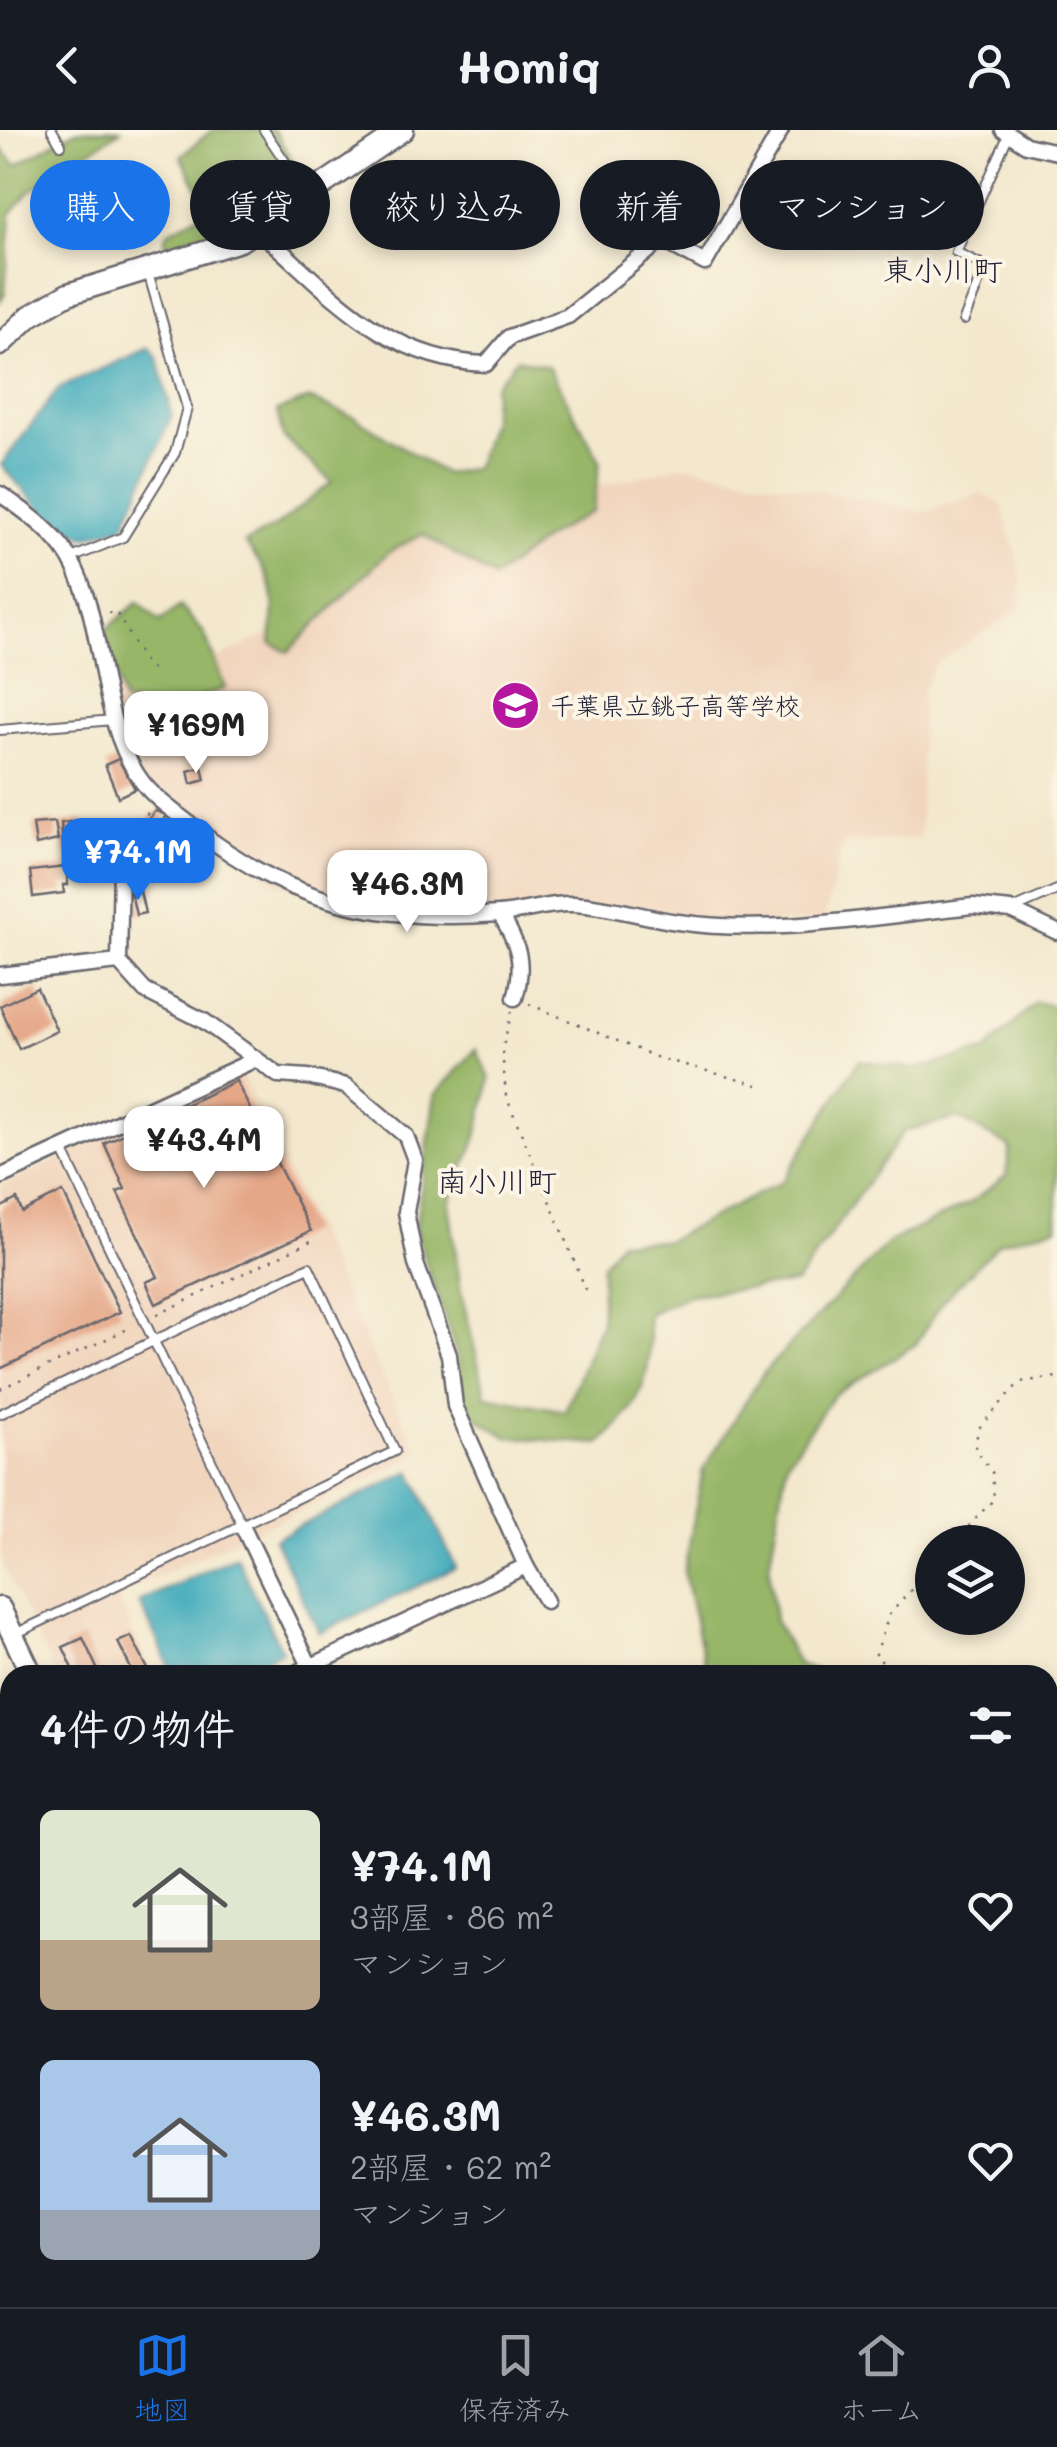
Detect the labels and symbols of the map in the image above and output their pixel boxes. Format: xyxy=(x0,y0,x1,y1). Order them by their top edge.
district label: 東小川町 xyxy=(883,249,1003,289)
school or university icon: 千葉県立銚子高等学校 xyxy=(489,680,541,732)
place label: 千葉県立銚子高等学校 xyxy=(550,689,800,721)
pin: ¥169M xyxy=(126,691,266,776)
pin: ¥74.1M xyxy=(57,818,219,903)
pin: ¥46.3M xyxy=(326,850,488,935)
pin: ¥43.4M xyxy=(123,1106,285,1191)
district label: 南小川町 xyxy=(437,1160,557,1200)

